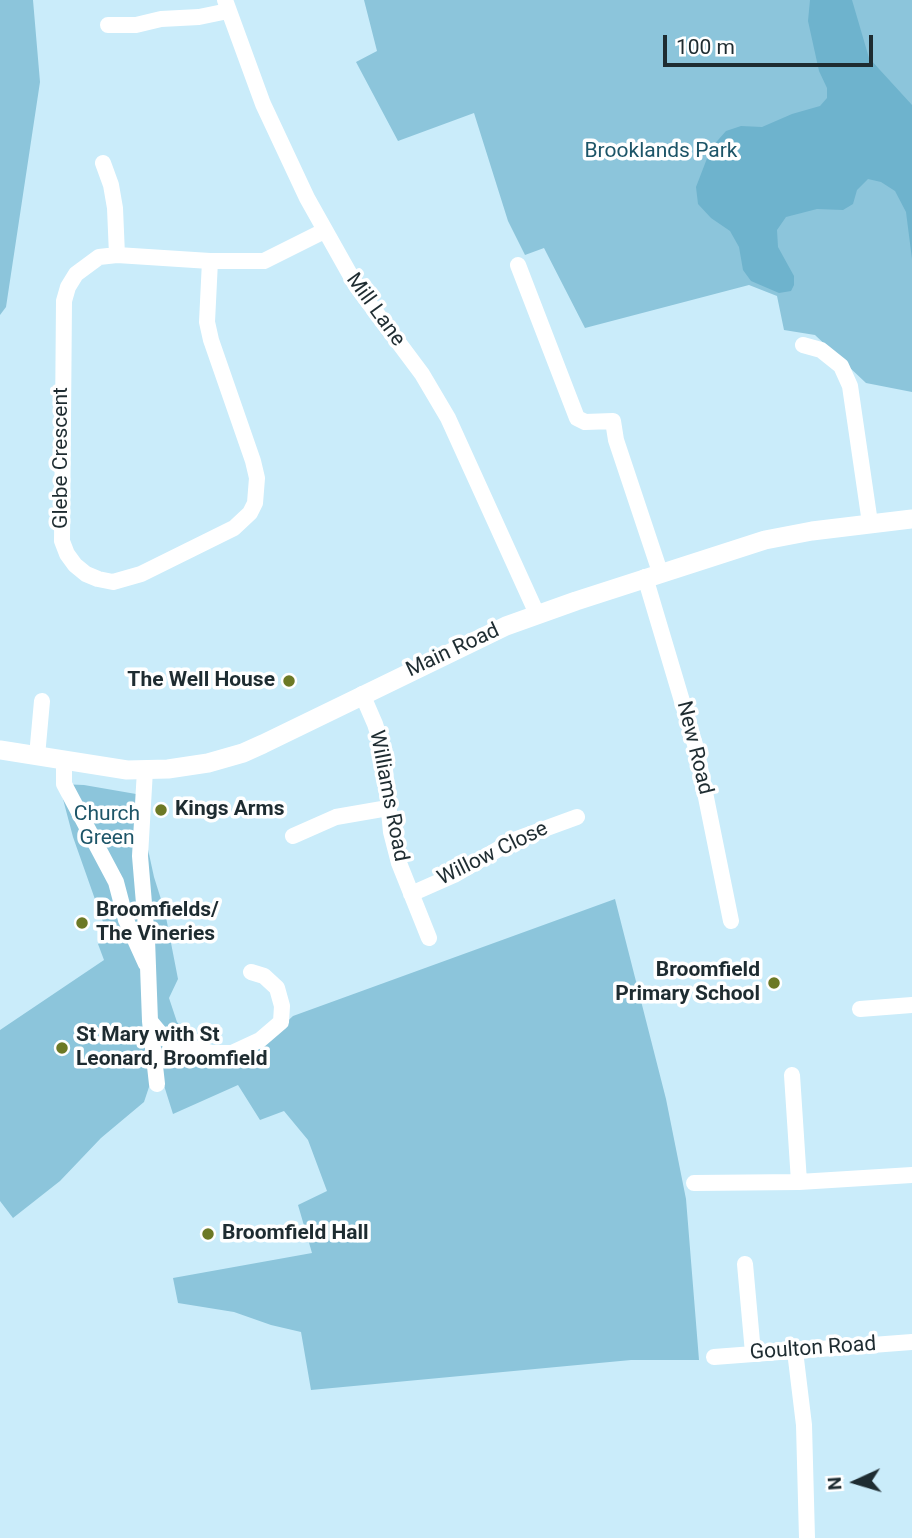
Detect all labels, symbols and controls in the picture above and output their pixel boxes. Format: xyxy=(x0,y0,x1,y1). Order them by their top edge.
scale bar xyxy=(667,21,877,65)
text: 100 m xyxy=(676,35,735,59)
park label: Brooklands Park xyxy=(585,139,737,165)
street label: Mill Lane xyxy=(340,268,410,352)
street label: Glebe Crescent xyxy=(49,387,75,529)
street label: Main Road xyxy=(402,618,504,684)
place label: The Well House xyxy=(127,668,275,694)
marker: The Well House xyxy=(281,673,297,689)
street label: New Road xyxy=(670,699,718,797)
street label: Williams Road xyxy=(363,728,413,864)
place label: Kings Arms xyxy=(175,797,284,823)
park label: Church Green xyxy=(74,802,140,852)
marker: Kings Arms xyxy=(153,802,169,818)
street label: Willow Close xyxy=(434,816,552,892)
place label: Broomfields/ The Vineries xyxy=(96,898,219,948)
marker: Broomfields/ The Vineries xyxy=(74,915,90,931)
place label: Broomfield Primary School xyxy=(615,958,760,1008)
marker: Broomfield Primary School xyxy=(766,975,782,991)
place label: St Mary with St Leonard, Broomfield xyxy=(76,1023,267,1073)
marker: St Mary with St Leonard, Broomfield xyxy=(54,1040,70,1056)
place label: Broomfield Hall xyxy=(222,1221,369,1247)
marker: Broomfield Hall xyxy=(200,1226,216,1242)
street label: Goulton Road xyxy=(749,1332,877,1366)
north arrow xyxy=(821,1447,891,1517)
text: N xyxy=(823,1476,846,1491)

